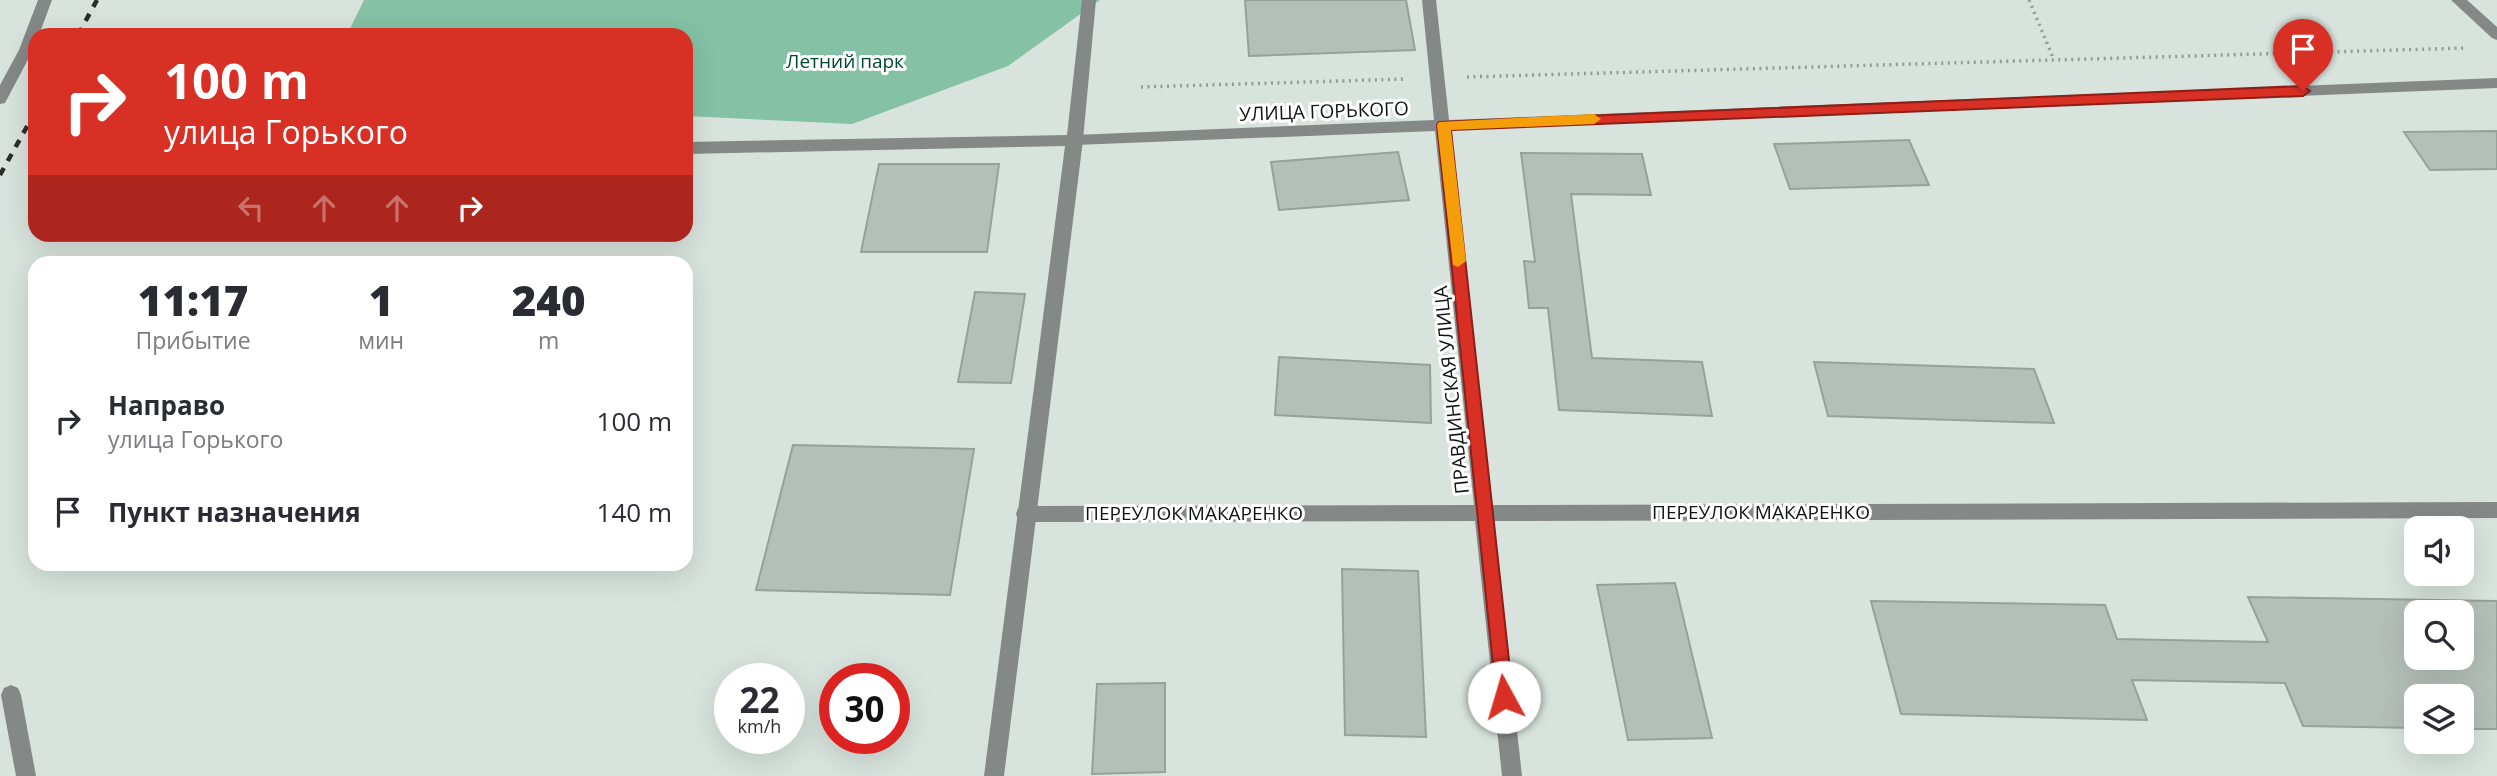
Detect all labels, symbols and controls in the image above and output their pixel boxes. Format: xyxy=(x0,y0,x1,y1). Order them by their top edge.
pin xyxy=(2273,19,2333,91)
icon: arrive xyxy=(2284,30,2322,68)
text: 100 m xyxy=(164,47,309,113)
park label: Летний парк xyxy=(786,48,904,74)
icon: right xyxy=(49,56,140,147)
street label: УЛИЦА ГОРЬКОГО xyxy=(1239,95,1409,127)
text: улица Горького xyxy=(164,110,408,153)
icon: left xyxy=(232,189,270,227)
icon: ahead xyxy=(305,189,343,227)
icon: ahead xyxy=(378,189,416,227)
icon: right xyxy=(451,189,489,227)
text: 11:17 xyxy=(138,271,248,328)
text: 1 xyxy=(369,271,393,328)
text: 240 xyxy=(512,271,585,328)
street label: ПРАВДИНСКАЯ УЛИЦА xyxy=(1427,285,1475,495)
text: Прибытие xyxy=(135,324,251,356)
text: мин xyxy=(358,324,404,356)
text: m xyxy=(538,324,559,356)
text: Направо xyxy=(108,387,225,423)
icon: right xyxy=(49,402,87,440)
text: 100 m xyxy=(597,403,672,439)
text: улица Горького xyxy=(108,423,283,455)
icon: arrive xyxy=(49,493,87,531)
text: Пункт назначения xyxy=(108,494,361,530)
text: 140 m xyxy=(597,494,672,530)
street label: ПЕРЕУЛОК МАКАРЕНКО xyxy=(1652,499,1870,525)
street label: ПЕРЕУЛОК МАКАРЕНКО xyxy=(1085,500,1303,526)
map controls xyxy=(2404,516,2474,754)
button: sound xyxy=(2404,516,2474,586)
button: search xyxy=(2404,600,2474,670)
position arrow xyxy=(1467,660,1541,734)
speed limit sign: 30 xyxy=(819,663,910,754)
text: 22 xyxy=(739,676,780,723)
button: layers xyxy=(2404,684,2474,754)
text: km/h xyxy=(738,714,781,738)

